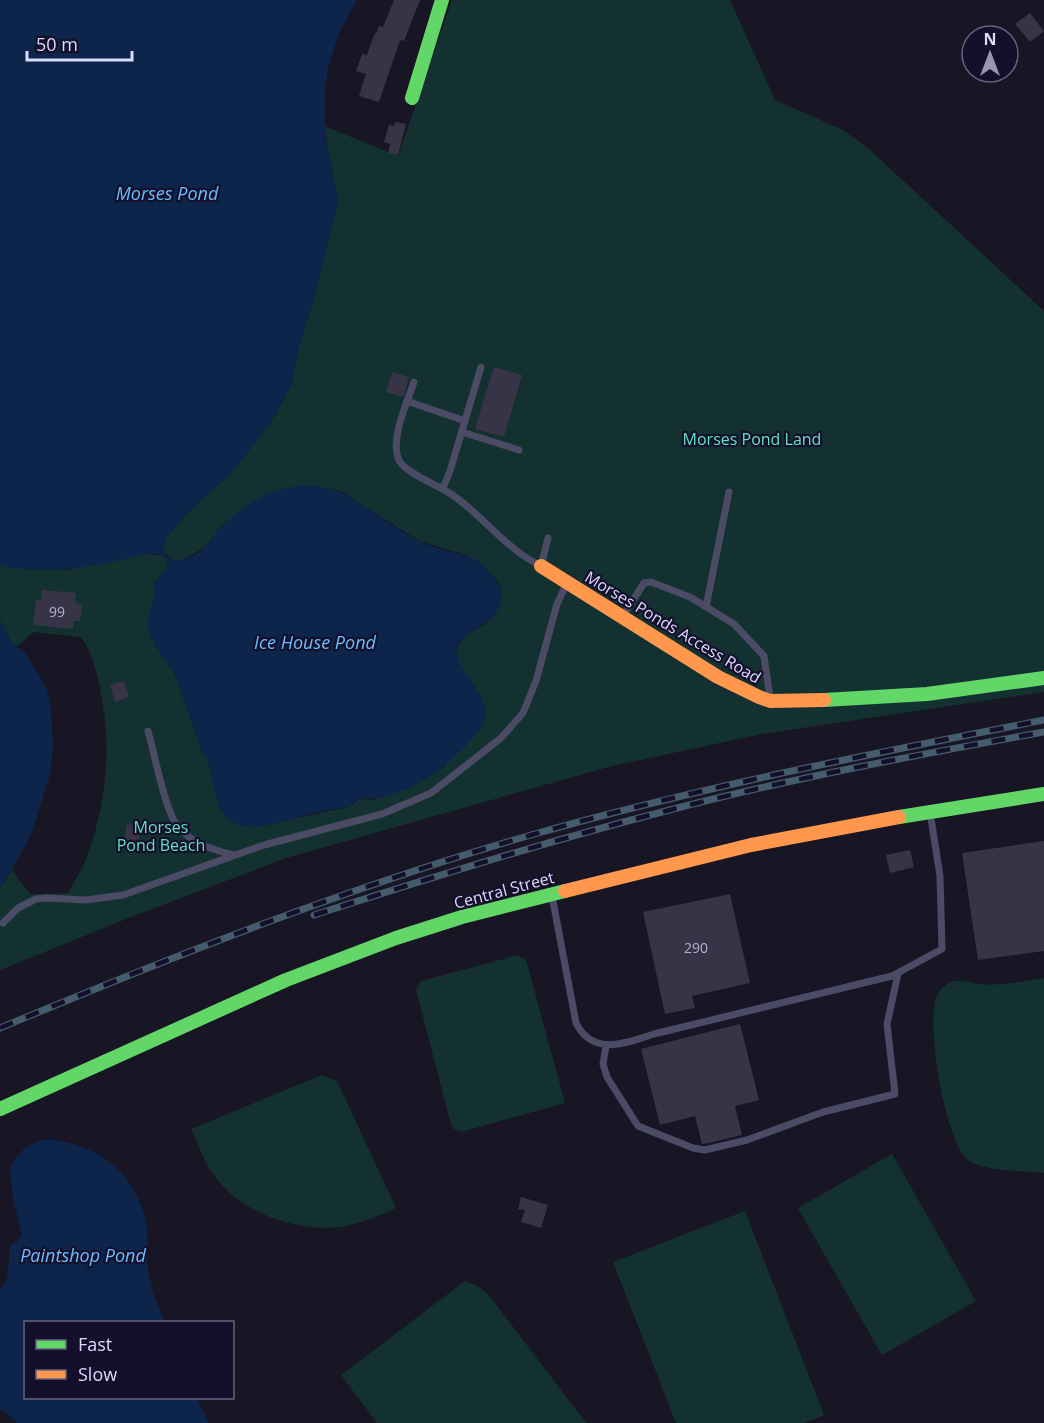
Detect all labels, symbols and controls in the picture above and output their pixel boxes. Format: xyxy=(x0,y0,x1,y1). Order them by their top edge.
scale bar xyxy=(27,24,132,62)
north arrow xyxy=(960,24,1020,84)
text: N xyxy=(983,28,997,50)
text: 50 m xyxy=(36,32,78,56)
water label: Morses Pond xyxy=(116,181,219,205)
park label: Morses Pond Land xyxy=(683,428,821,450)
street label: Morses Ponds Access Road xyxy=(581,566,765,688)
house number: 99 xyxy=(49,602,65,621)
water label: Ice House Pond xyxy=(254,630,377,654)
park label: Morses Pond Beach xyxy=(117,816,205,856)
street label: Central Street xyxy=(451,866,557,914)
house number: 290 xyxy=(684,938,708,957)
water label: Paintshop Pond xyxy=(20,1243,146,1267)
legend xyxy=(24,1321,234,1399)
text: Fast xyxy=(78,1332,112,1356)
text: Slow xyxy=(78,1362,117,1386)

